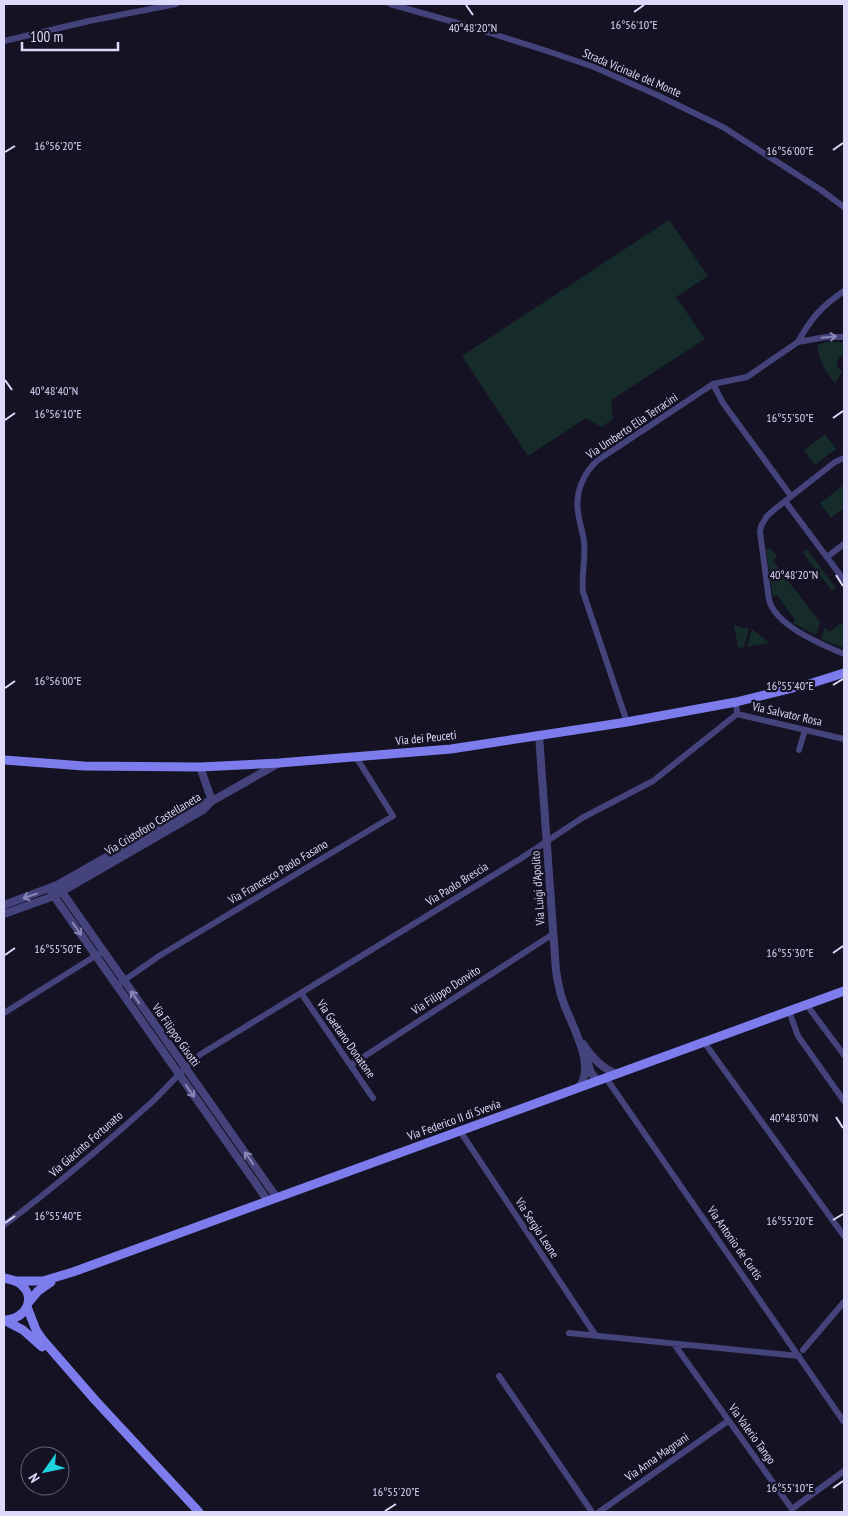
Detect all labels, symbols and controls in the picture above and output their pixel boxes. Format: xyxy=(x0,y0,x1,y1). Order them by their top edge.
text: 16°56'10"E xyxy=(610,17,658,32)
scale bar xyxy=(22,20,119,52)
text: 40°48'20"N xyxy=(449,20,497,35)
text: 100 m xyxy=(30,27,63,46)
street label: Strada Vicinale del Monte xyxy=(581,45,684,100)
text: 16°56'20"E xyxy=(34,138,82,153)
text: 16°56'00"E xyxy=(766,143,814,158)
one-way arrow xyxy=(820,332,836,342)
text: 40°48'40"N xyxy=(30,383,78,398)
street label: Via Umberto Elia Terracini xyxy=(582,389,680,462)
text: 16°56'10"E xyxy=(34,406,82,421)
text: 16°55'50"E xyxy=(766,410,814,425)
text: 40°48'20"N xyxy=(770,567,818,582)
text: 16°56'00"E xyxy=(34,673,82,688)
text: 16°55'40"E xyxy=(766,678,814,693)
street label: Via Salvator Rosa xyxy=(750,698,824,729)
street label: Via dei Peuceti xyxy=(394,727,457,748)
street label: Via Cristoforo Castellaneta xyxy=(101,789,204,859)
street label: Via Francesco Paolo Fasano xyxy=(224,836,330,908)
street label: Via Luigi d'Apolito xyxy=(527,850,548,927)
street label: Via Paolo Brescia xyxy=(422,858,491,909)
one-way arrow xyxy=(23,892,38,901)
one-way arrow xyxy=(72,922,82,936)
text: 16°55'50"E xyxy=(34,941,82,956)
text: 16°55'30"E xyxy=(766,945,814,960)
street label: Via Filippo Donvito xyxy=(408,962,483,1018)
one-way arrow xyxy=(130,990,140,1004)
street label: Via Gaetano Donatone xyxy=(313,996,379,1081)
street label: Via Filippo Gisotti xyxy=(149,999,204,1069)
one-way arrow xyxy=(185,1084,195,1098)
street label: Via Federico II di Svevia xyxy=(404,1096,503,1144)
street label: Via Giacinto Fortunato xyxy=(45,1108,126,1180)
text: 40°48'30"N xyxy=(770,1110,818,1125)
one-way arrow xyxy=(244,1151,254,1165)
street label: Via Sergio Leone xyxy=(512,1194,563,1261)
street label: Via Antonio de Curtis xyxy=(704,1202,766,1283)
text: 16°55'40"E xyxy=(34,1208,82,1223)
text: 16°55'20"E xyxy=(766,1213,814,1228)
street label: Via Valerio Tango xyxy=(725,1400,779,1467)
street label: Via Anna Magnani xyxy=(621,1429,691,1485)
north arrow xyxy=(20,1446,70,1496)
text: N xyxy=(24,1470,44,1486)
text: 16°55'10"E xyxy=(766,1480,814,1495)
text: 16°55'20"E xyxy=(372,1484,420,1499)

